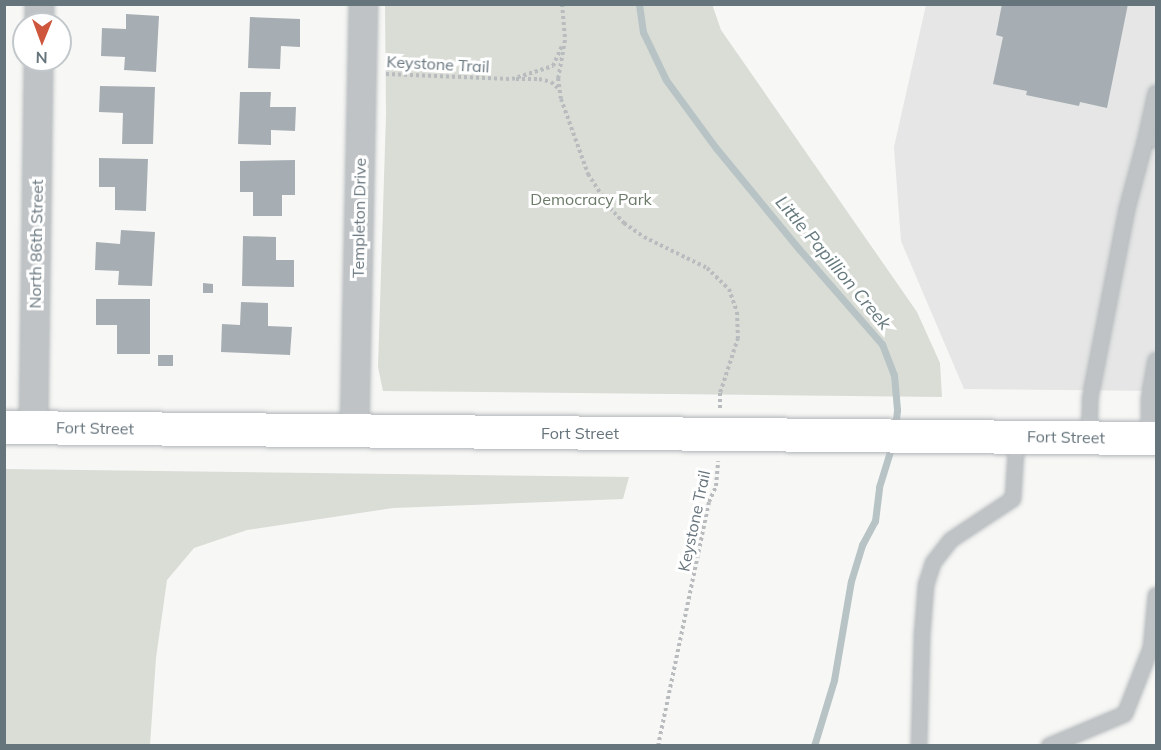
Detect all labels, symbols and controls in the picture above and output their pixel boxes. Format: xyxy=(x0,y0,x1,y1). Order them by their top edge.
north arrow xyxy=(12,12,72,72)
text: N xyxy=(36,48,48,68)
street label: Keystone Trail xyxy=(386,52,490,76)
street label: Templeton Drive xyxy=(348,158,370,278)
street label: North 86th Street xyxy=(25,179,47,309)
park label: Democracy Park xyxy=(530,189,652,209)
water label: Little Papillion Creek xyxy=(771,192,895,334)
street label: Fort Street xyxy=(56,418,134,438)
street label: Fort Street xyxy=(541,423,619,443)
street label: Fort Street xyxy=(1027,427,1105,447)
street label: Keystone Trail xyxy=(674,469,714,573)

